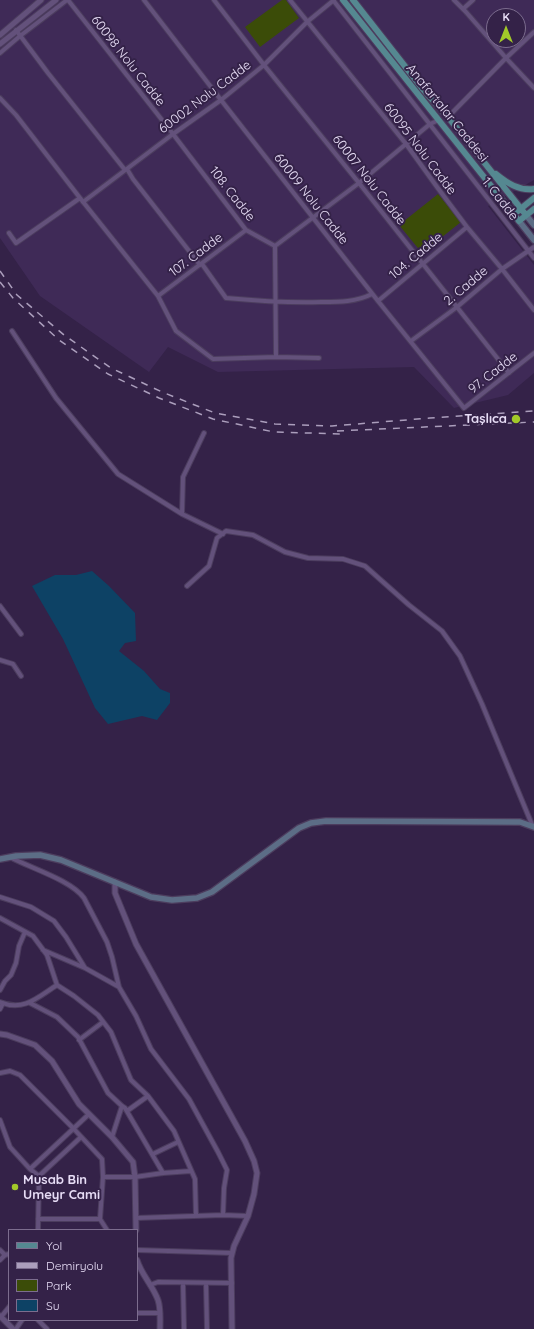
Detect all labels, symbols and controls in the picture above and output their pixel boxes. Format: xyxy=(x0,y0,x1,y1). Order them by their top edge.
north arrow xyxy=(486,8,526,48)
text: K xyxy=(502,10,510,24)
street label: 60098 Nolu Cadde xyxy=(88,12,168,110)
street label: 60002 Nolu Cadde xyxy=(156,57,254,137)
street label: Anafartalar Caddesi xyxy=(403,61,491,165)
street label: 60095 Nolu Cadde xyxy=(380,100,460,198)
street label: 60007 Nolu Cadde xyxy=(329,132,409,228)
street label: 60009 Nolu Cadde xyxy=(270,150,352,248)
street label: 108. Cadde xyxy=(206,164,258,224)
street label: 1. Cadde xyxy=(478,174,522,224)
street label: 104. Cadde xyxy=(386,229,446,283)
street label: 107. Cadde xyxy=(166,230,226,280)
street label: 2. Cadde xyxy=(441,263,491,309)
street label: 97. Cadde xyxy=(465,349,521,397)
place label: Taşlıca xyxy=(464,411,507,427)
marker: Taşlıca xyxy=(510,413,522,425)
place label: Musab Bin Umeyr Cami xyxy=(23,1172,100,1203)
marker: Musab Bin Umeyr Cami xyxy=(10,1182,20,1192)
legend xyxy=(8,1229,138,1321)
text: Yol xyxy=(46,1238,62,1253)
text: Demiryolu xyxy=(46,1258,103,1273)
text: Park xyxy=(46,1278,71,1293)
text: Su xyxy=(46,1298,60,1313)

